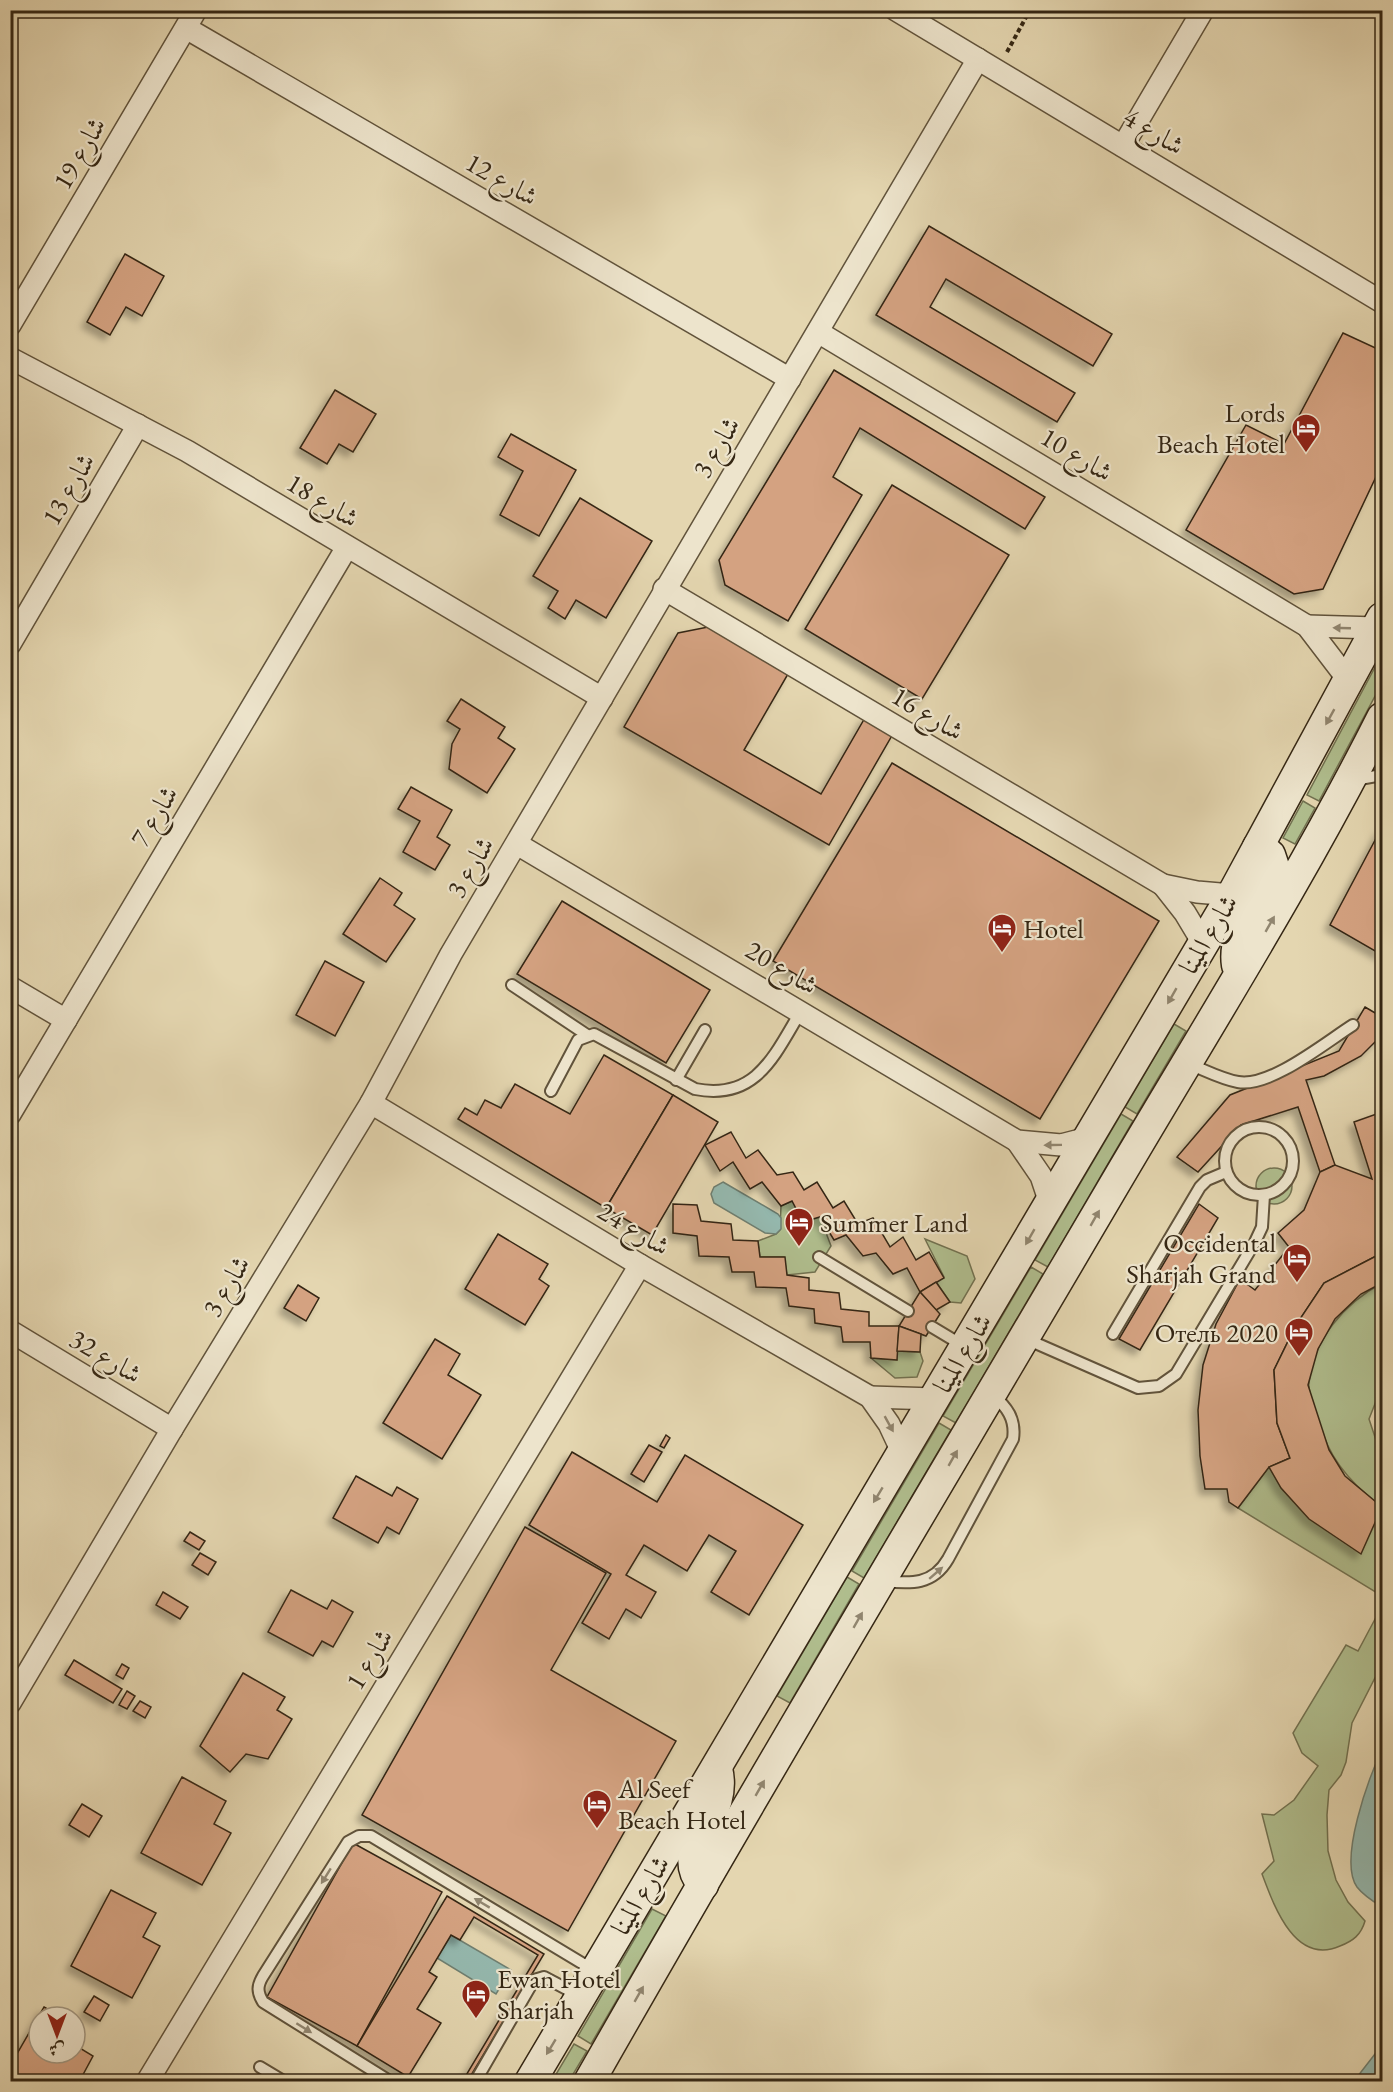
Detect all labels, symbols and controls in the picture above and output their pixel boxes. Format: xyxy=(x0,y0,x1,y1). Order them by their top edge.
street label: شارع 4 xyxy=(1114,99,1191,167)
street label: شارع 19 xyxy=(44,110,118,198)
street label: شارع 12 xyxy=(457,144,545,218)
place label: Lords Beach Hotel xyxy=(1157,395,1285,461)
street label: شارع 3 xyxy=(684,410,752,487)
hotel icon: Lords Beach Hotel xyxy=(1290,412,1322,454)
street label: شارع 10 xyxy=(1032,419,1120,493)
street label: شارع 13 xyxy=(33,446,107,534)
street label: شارع 18 xyxy=(278,465,366,539)
one-way arrow xyxy=(1333,623,1352,632)
street label: شارع 16 xyxy=(883,678,971,752)
one-way arrow xyxy=(1325,709,1335,726)
street label: شارع 7 xyxy=(122,779,190,856)
street label: شارع 3 xyxy=(438,830,506,907)
street label: شارع المينا xyxy=(1171,888,1250,983)
place label: Hotel xyxy=(1023,911,1084,946)
hotel icon: Hotel xyxy=(986,912,1018,954)
one-way arrow xyxy=(1265,915,1275,932)
street label: شارع 20 xyxy=(737,932,825,1006)
one-way arrow xyxy=(1166,988,1177,1004)
one-way arrow xyxy=(1043,1140,1062,1150)
street label: شارع 24 xyxy=(589,1193,677,1267)
place label: Summer Land xyxy=(820,1205,969,1240)
hotel icon: Summer Land xyxy=(783,1206,815,1248)
one-way arrow xyxy=(1090,1209,1100,1226)
place label: Occidental Sharjah Grand xyxy=(1126,1225,1276,1291)
one-way arrow xyxy=(1025,1229,1036,1245)
hotel icon: Occidental Sharjah Grand xyxy=(1281,1242,1313,1284)
street label: شارع 3 xyxy=(194,1249,262,1326)
street label: شارع المينا xyxy=(925,1307,1004,1402)
place label: Отель 2020 xyxy=(1155,1315,1278,1350)
hotel icon: Отель 2020 xyxy=(1283,1316,1315,1358)
street label: شارع 32 xyxy=(61,1321,149,1395)
one-way arrow xyxy=(884,1416,894,1433)
one-way arrow xyxy=(948,1449,958,1466)
one-way arrow xyxy=(873,1487,884,1503)
one-way arrow xyxy=(928,1567,943,1580)
one-way arrow xyxy=(853,1611,863,1628)
street label: شارع 1 xyxy=(337,1622,405,1699)
place label: Al Seef Beach Hotel xyxy=(617,1771,746,1837)
one-way arrow xyxy=(754,1780,764,1797)
hotel icon: Al Seef Beach Hotel xyxy=(581,1788,613,1830)
street label: شارع المينا xyxy=(603,1849,682,1944)
one-way arrow xyxy=(320,1868,331,1884)
one-way arrow xyxy=(474,1898,490,1909)
place label: Ewan Hotel Sharjah xyxy=(497,1961,621,2027)
hotel icon: Ewan Hotel Sharjah xyxy=(460,1978,492,2020)
one-way arrow xyxy=(634,1985,644,2002)
north arrow xyxy=(27,2005,87,2065)
one-way arrow xyxy=(296,2022,312,2033)
text: ش xyxy=(49,2039,65,2060)
one-way arrow xyxy=(545,2039,556,2055)

